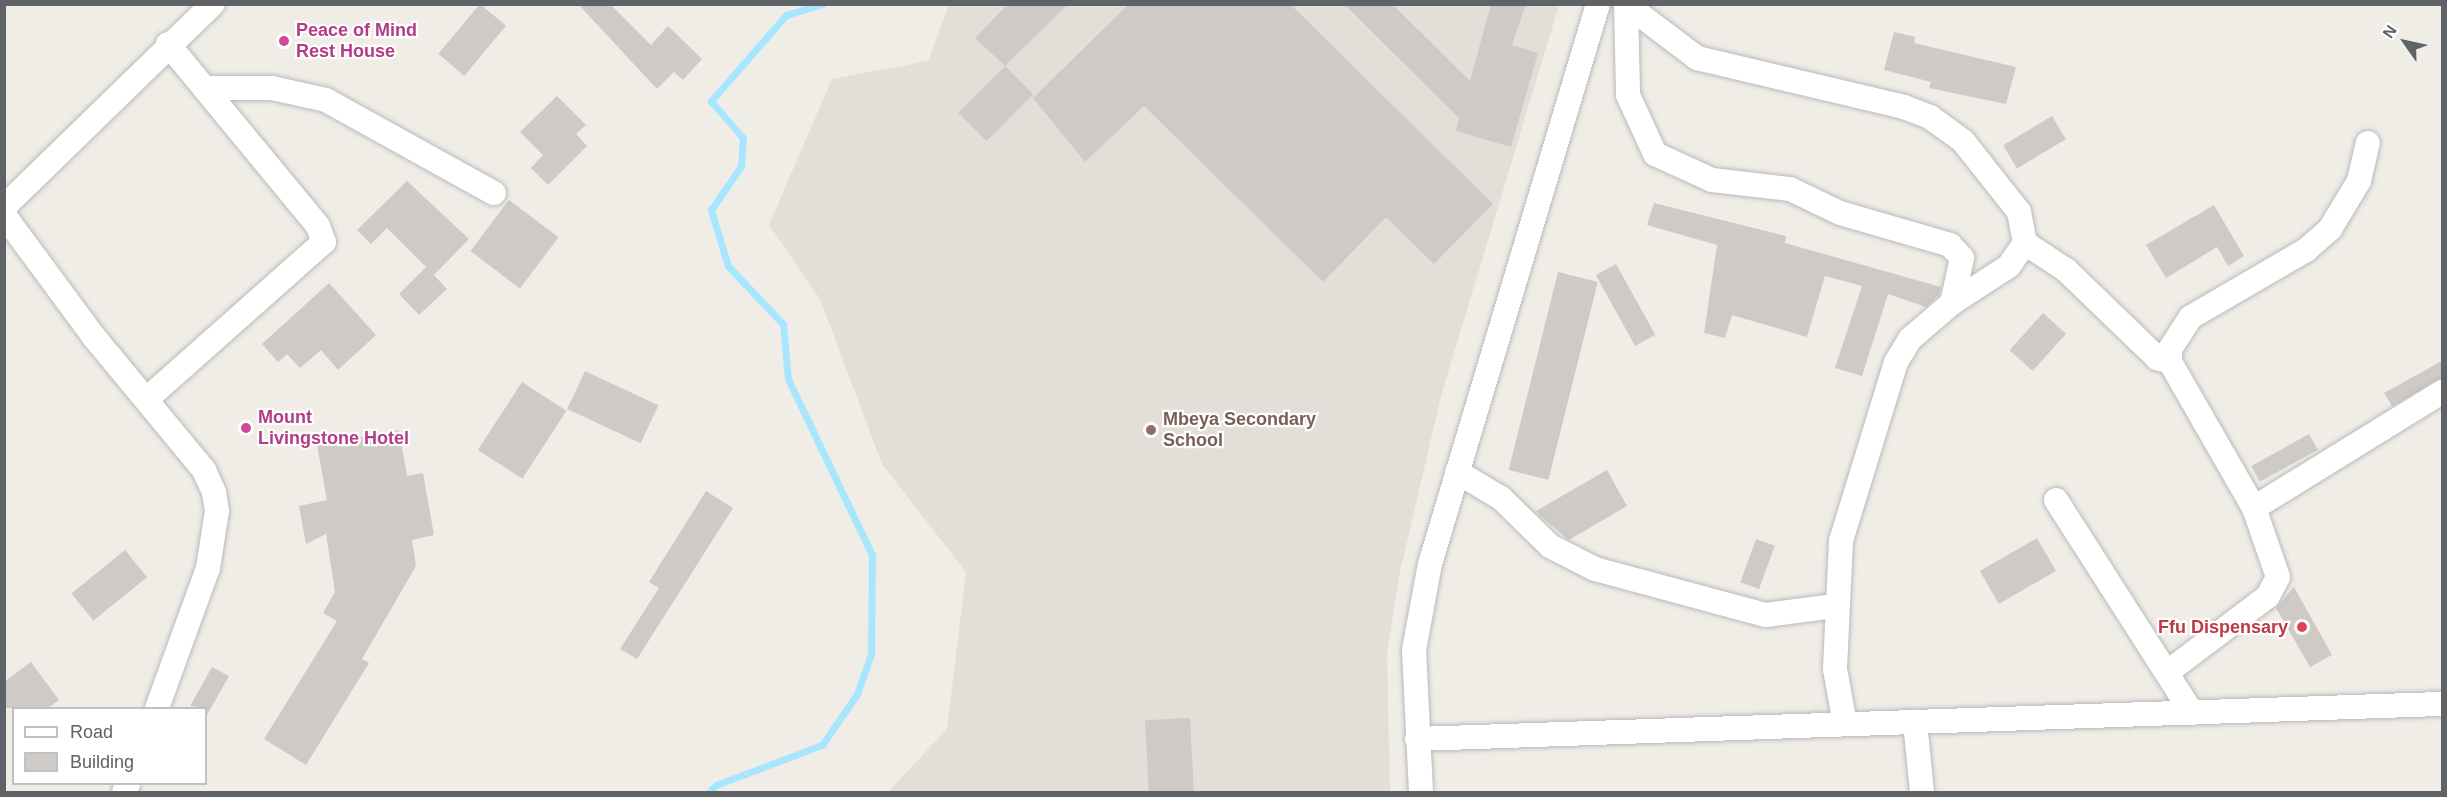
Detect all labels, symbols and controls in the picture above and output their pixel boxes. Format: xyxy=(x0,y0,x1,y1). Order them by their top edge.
north arrow xyxy=(2375,12,2435,72)
place label: Peace of Mind Rest House xyxy=(296,20,417,63)
text: N xyxy=(2379,22,2400,41)
marker: Peace of Mind Rest House xyxy=(277,34,291,48)
place label: Mount Livingstone Hotel xyxy=(258,407,409,450)
place label: Mbeya Secondary School xyxy=(1163,409,1316,452)
marker: Mount Livingstone Hotel xyxy=(239,421,253,435)
marker: Mbeya Secondary School xyxy=(1144,423,1158,437)
place label: Ffu Dispensary xyxy=(2158,616,2288,638)
marker: Ffu Dispensary xyxy=(2293,618,2311,636)
legend xyxy=(12,707,207,785)
text: Road xyxy=(70,722,113,742)
text: Building xyxy=(70,752,134,772)

